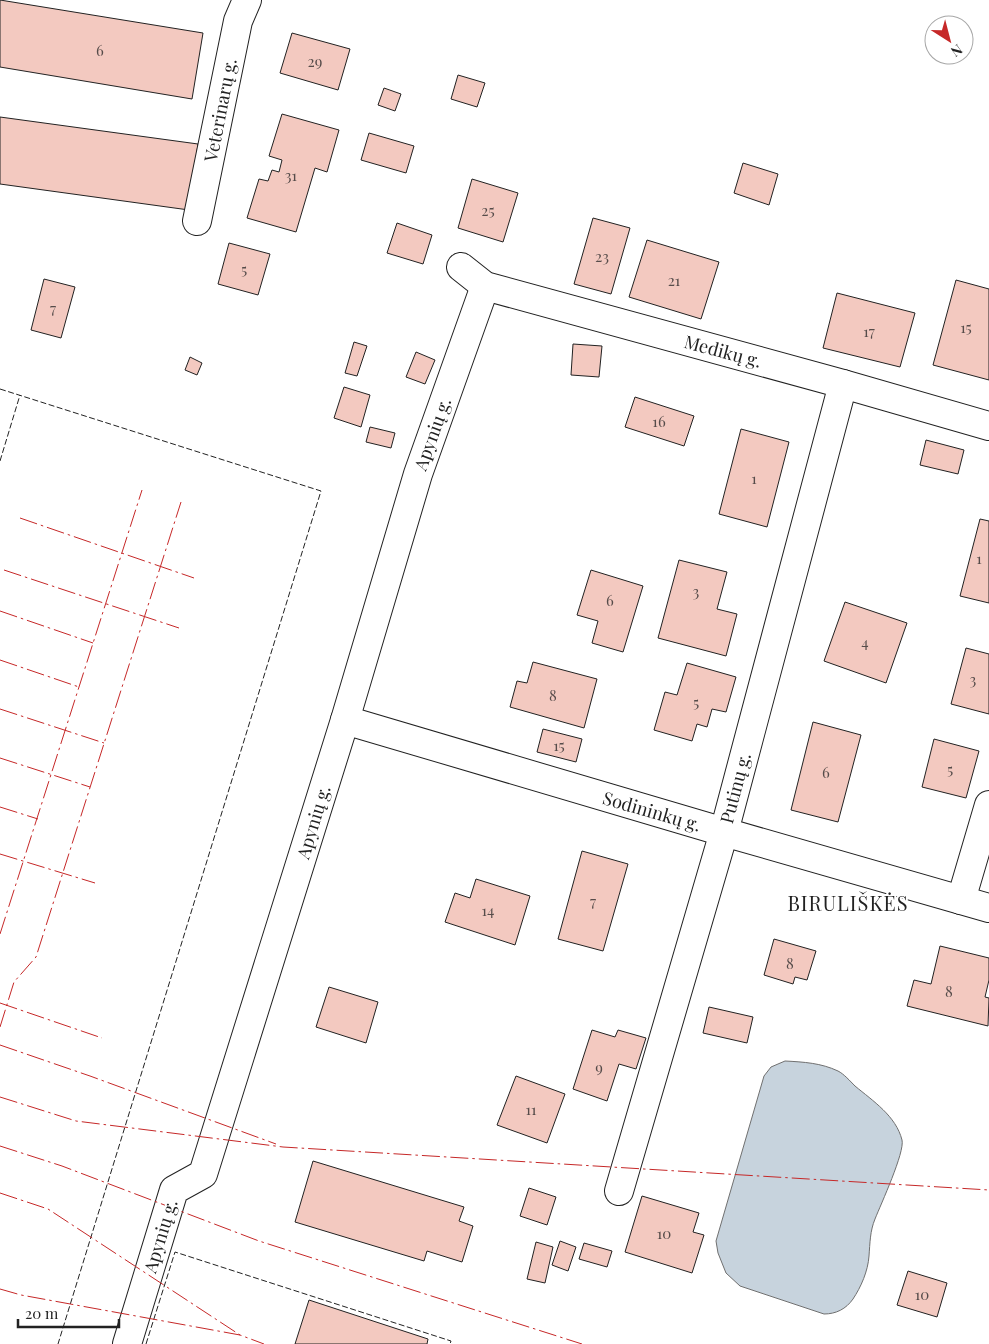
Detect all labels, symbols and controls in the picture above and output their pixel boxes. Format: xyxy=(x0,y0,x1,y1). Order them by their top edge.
north arrow xyxy=(924,15,974,65)
house number: 6 xyxy=(96,40,104,60)
text: N xyxy=(947,40,967,62)
house number: 29 xyxy=(308,51,322,71)
street label: Veterinarų g. xyxy=(198,56,242,165)
house number: 31 xyxy=(285,165,298,185)
house number: 25 xyxy=(481,200,495,220)
house number: 23 xyxy=(595,246,609,266)
house number: 5 xyxy=(241,259,247,279)
house number: 21 xyxy=(668,270,681,290)
house number: 7 xyxy=(50,298,56,318)
house number: 15 xyxy=(960,317,972,337)
house number: 17 xyxy=(863,321,875,341)
street label: Medikų g. xyxy=(682,329,764,373)
street label: Apynių g. xyxy=(407,394,456,475)
house number: 16 xyxy=(652,411,666,431)
house number: 1 xyxy=(751,468,757,488)
house number: 1 xyxy=(976,548,982,568)
house number: 3 xyxy=(693,581,700,601)
house number: 6 xyxy=(606,590,614,610)
house number: 4 xyxy=(861,632,869,652)
house number: 3 xyxy=(970,669,977,689)
house number: 8 xyxy=(549,685,557,705)
house number: 5 xyxy=(693,692,699,712)
house number: 15 xyxy=(553,735,565,755)
street label: Putinų g. xyxy=(714,750,756,826)
house number: 5 xyxy=(947,759,953,779)
house number: 6 xyxy=(822,762,830,782)
street label: Apynių g. xyxy=(290,782,336,863)
street label: Sodininkų g. xyxy=(600,786,704,836)
district label: BIRULIŠKĖS xyxy=(788,889,908,916)
house number: 7 xyxy=(590,891,596,911)
house number: 14 xyxy=(482,900,494,920)
house number: 8 xyxy=(786,953,794,973)
house number: 8 xyxy=(945,981,953,1001)
house number: 9 xyxy=(595,1057,603,1077)
house number: 11 xyxy=(525,1099,537,1119)
street label: Apynių g. xyxy=(137,1196,183,1277)
house number: 10 xyxy=(657,1223,671,1243)
house number: 10 xyxy=(915,1284,929,1304)
scale bar xyxy=(18,1296,119,1328)
text: 20 m xyxy=(25,1303,59,1323)

